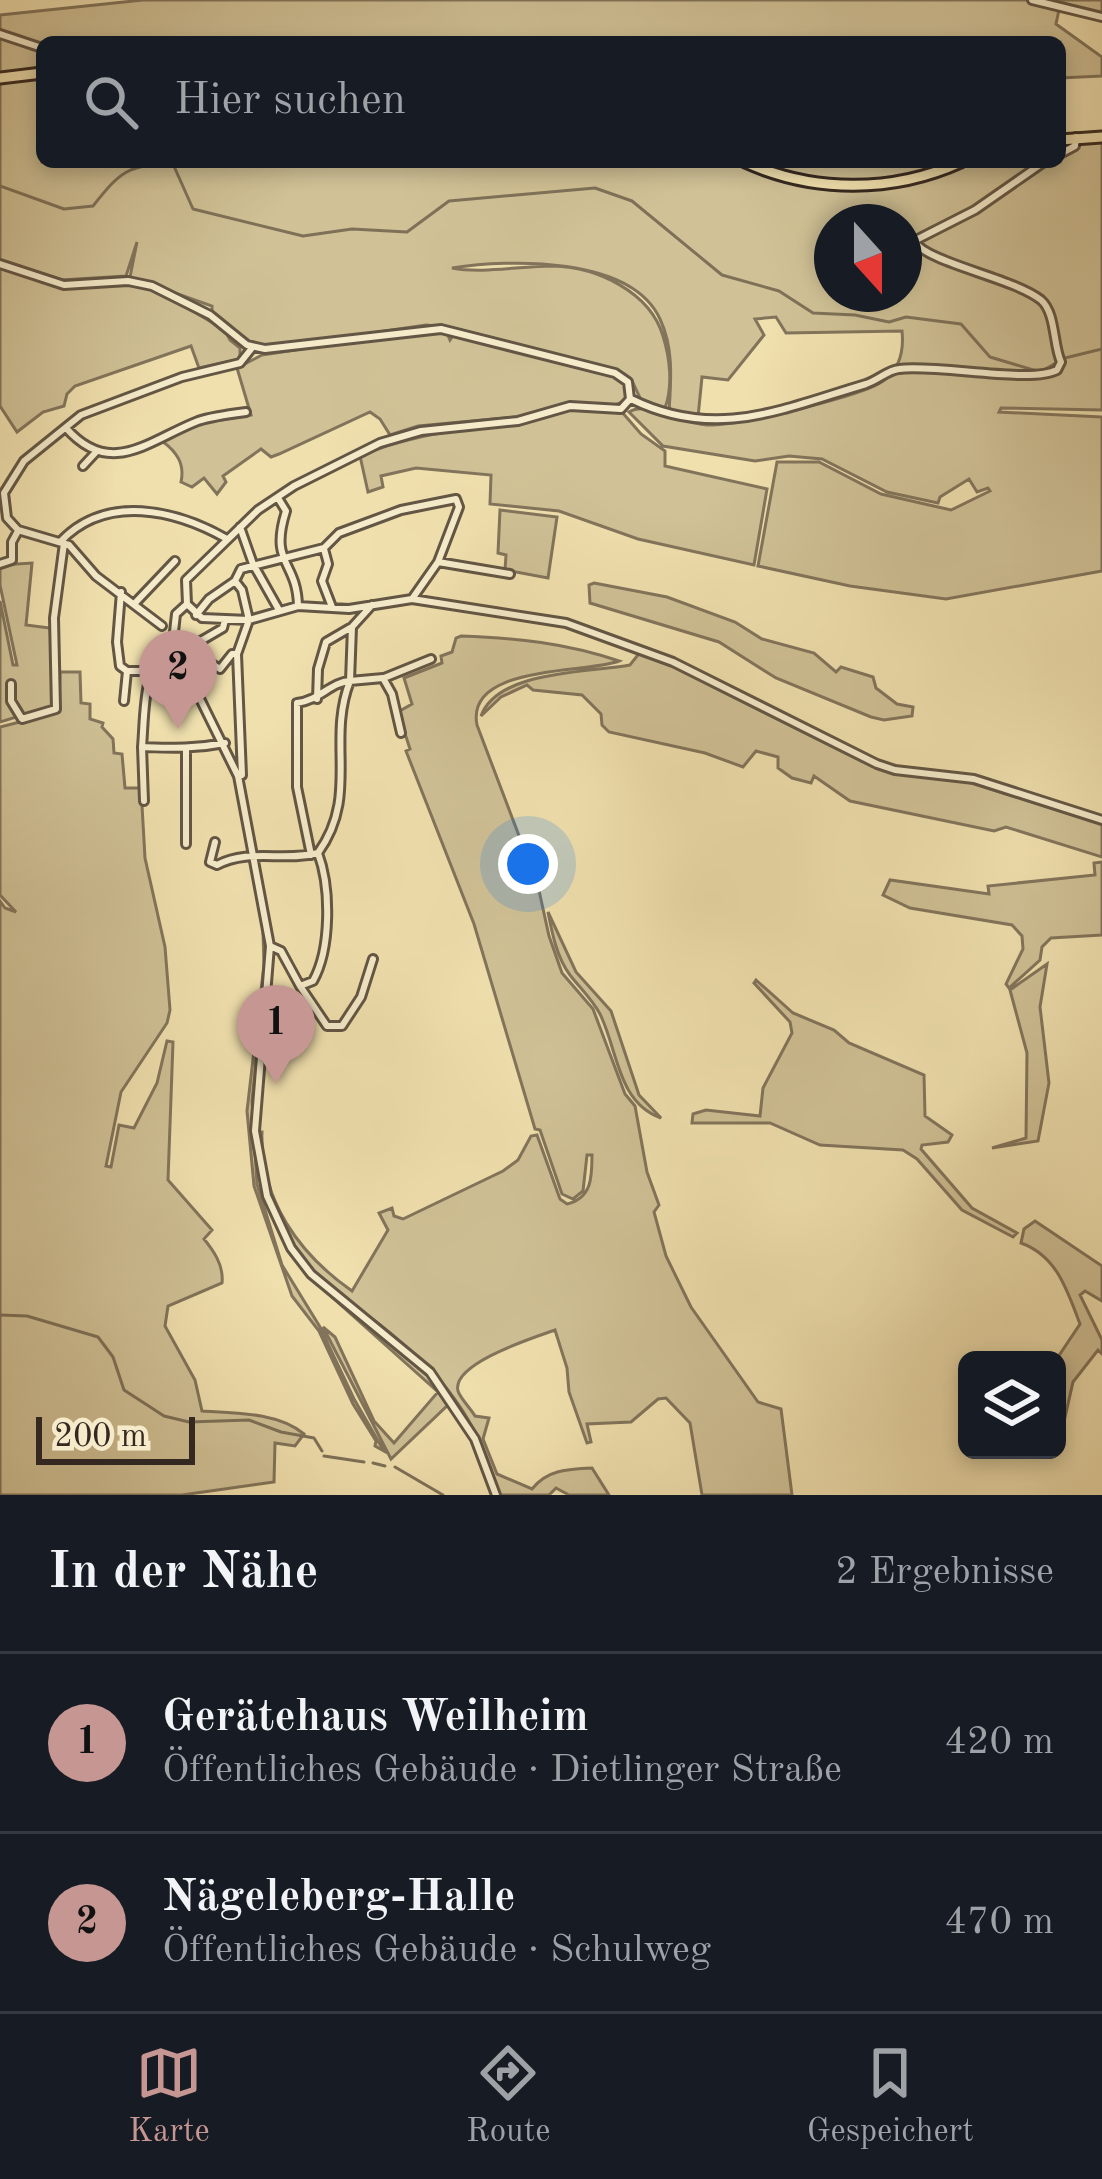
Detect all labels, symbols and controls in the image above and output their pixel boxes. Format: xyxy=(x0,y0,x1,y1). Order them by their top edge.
search box xyxy=(36,36,1066,168)
icon: search xyxy=(78,69,144,135)
text: Hier suchen xyxy=(174,79,406,124)
north arrow xyxy=(814,204,922,312)
pin: 2 xyxy=(139,630,217,729)
your location xyxy=(498,834,558,894)
pin: 1 xyxy=(237,985,315,1084)
map controls xyxy=(958,1351,1066,1459)
button: layers xyxy=(958,1351,1066,1459)
scale bar xyxy=(36,1411,195,1464)
text: 200 m xyxy=(54,1421,147,1454)
text: In der Nähe xyxy=(48,1548,319,1599)
text: 2 Ergebnisse xyxy=(835,1553,1054,1592)
text: Gerätehaus Weilheim xyxy=(162,1696,589,1741)
text: 1 xyxy=(76,1723,98,1762)
text: 420 m xyxy=(944,1723,1054,1762)
text: Öffentliches Gebäude · Dietlinger Straße xyxy=(162,1751,842,1790)
text: Nägeleberg-Halle xyxy=(162,1876,516,1921)
text: 2 xyxy=(76,1903,98,1942)
text: 470 m xyxy=(944,1903,1054,1942)
text: Öffentliches Gebäude · Schulweg xyxy=(162,1931,711,1970)
tab: Karte xyxy=(128,2040,210,2153)
tab: Route xyxy=(466,2040,550,2153)
tab: Gespeichert xyxy=(807,2040,974,2153)

